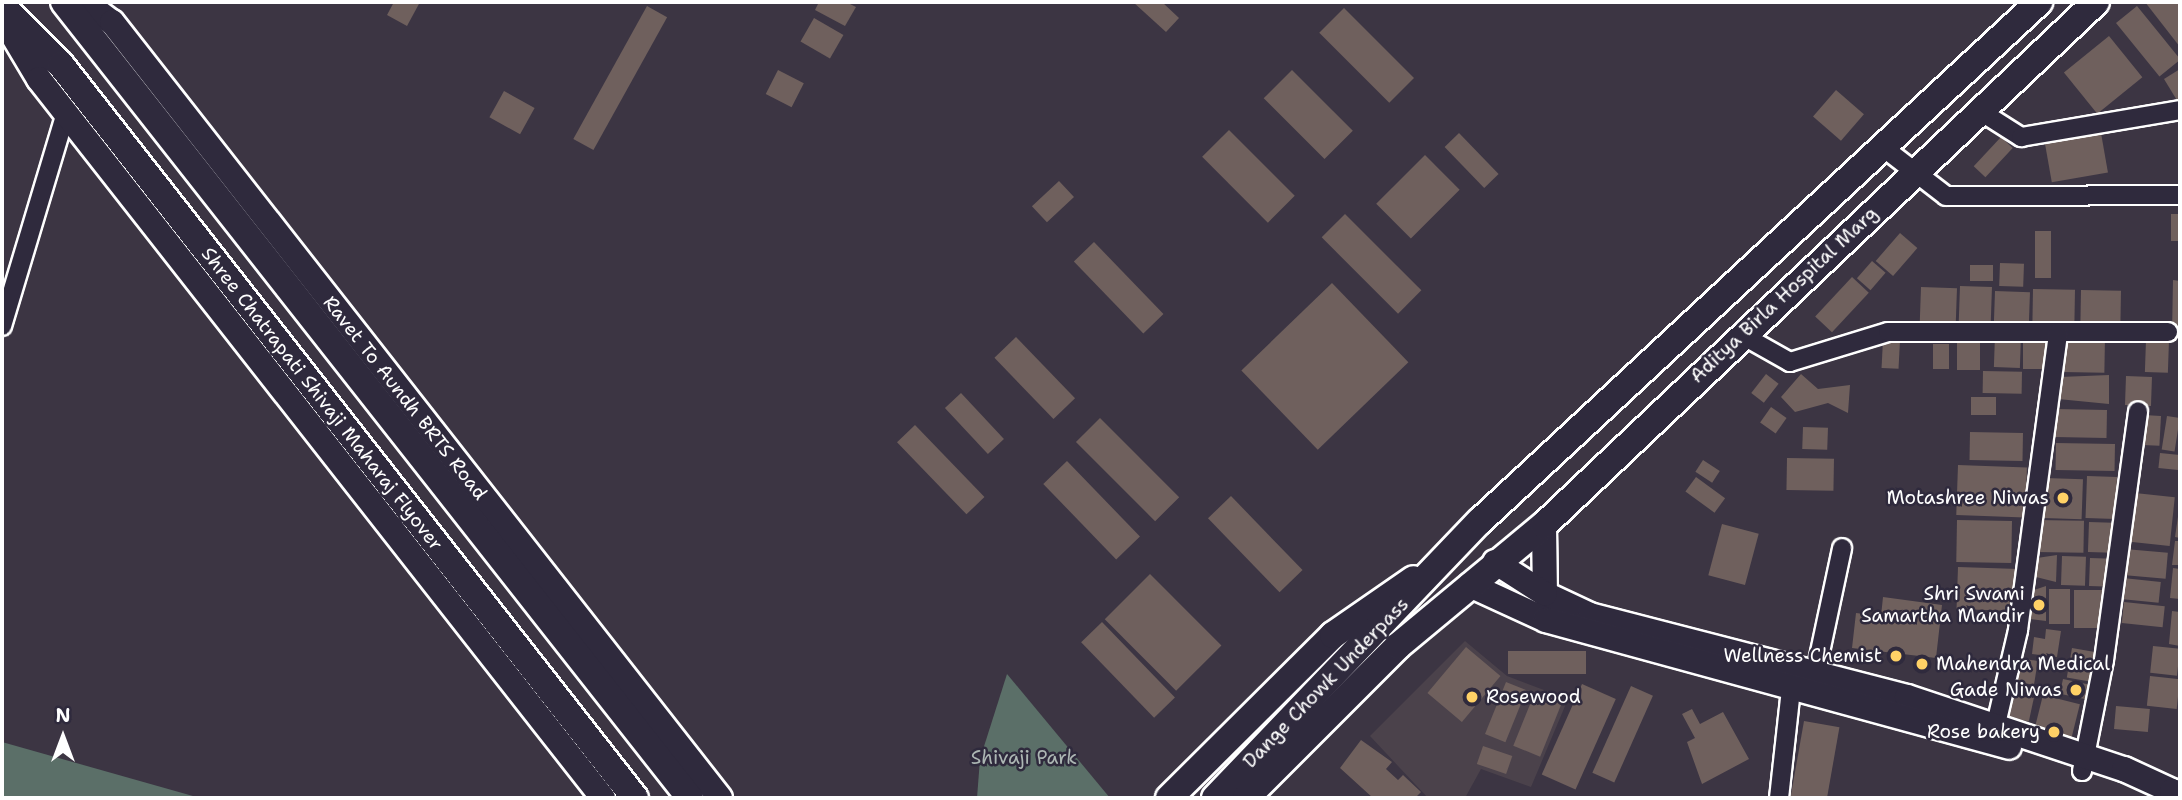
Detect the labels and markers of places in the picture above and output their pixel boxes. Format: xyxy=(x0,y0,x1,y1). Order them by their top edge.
place label: Motashree Niwas xyxy=(1886,487,2049,509)
marker: Motashree Niwas xyxy=(2055,490,2071,506)
place label: Shri Swami Samartha Mandir xyxy=(1861,583,2025,627)
marker: Shri Swami Samartha Mandir xyxy=(2031,597,2047,613)
place label: Wellness Chemist xyxy=(1723,645,1882,667)
marker: Wellness Chemist xyxy=(1888,648,1904,664)
place label: Mahendra Medical xyxy=(1936,653,2110,675)
marker: Mahendra Medical xyxy=(1914,656,1930,672)
place label: Gade Niwas xyxy=(1950,679,2062,701)
marker: Gade Niwas xyxy=(2068,682,2084,698)
place label: Rosewood xyxy=(1486,686,1581,708)
marker: Rosewood xyxy=(1464,689,1480,705)
place label: Rose bakery xyxy=(1927,721,2040,743)
marker: Rose bakery xyxy=(2046,724,2062,740)

